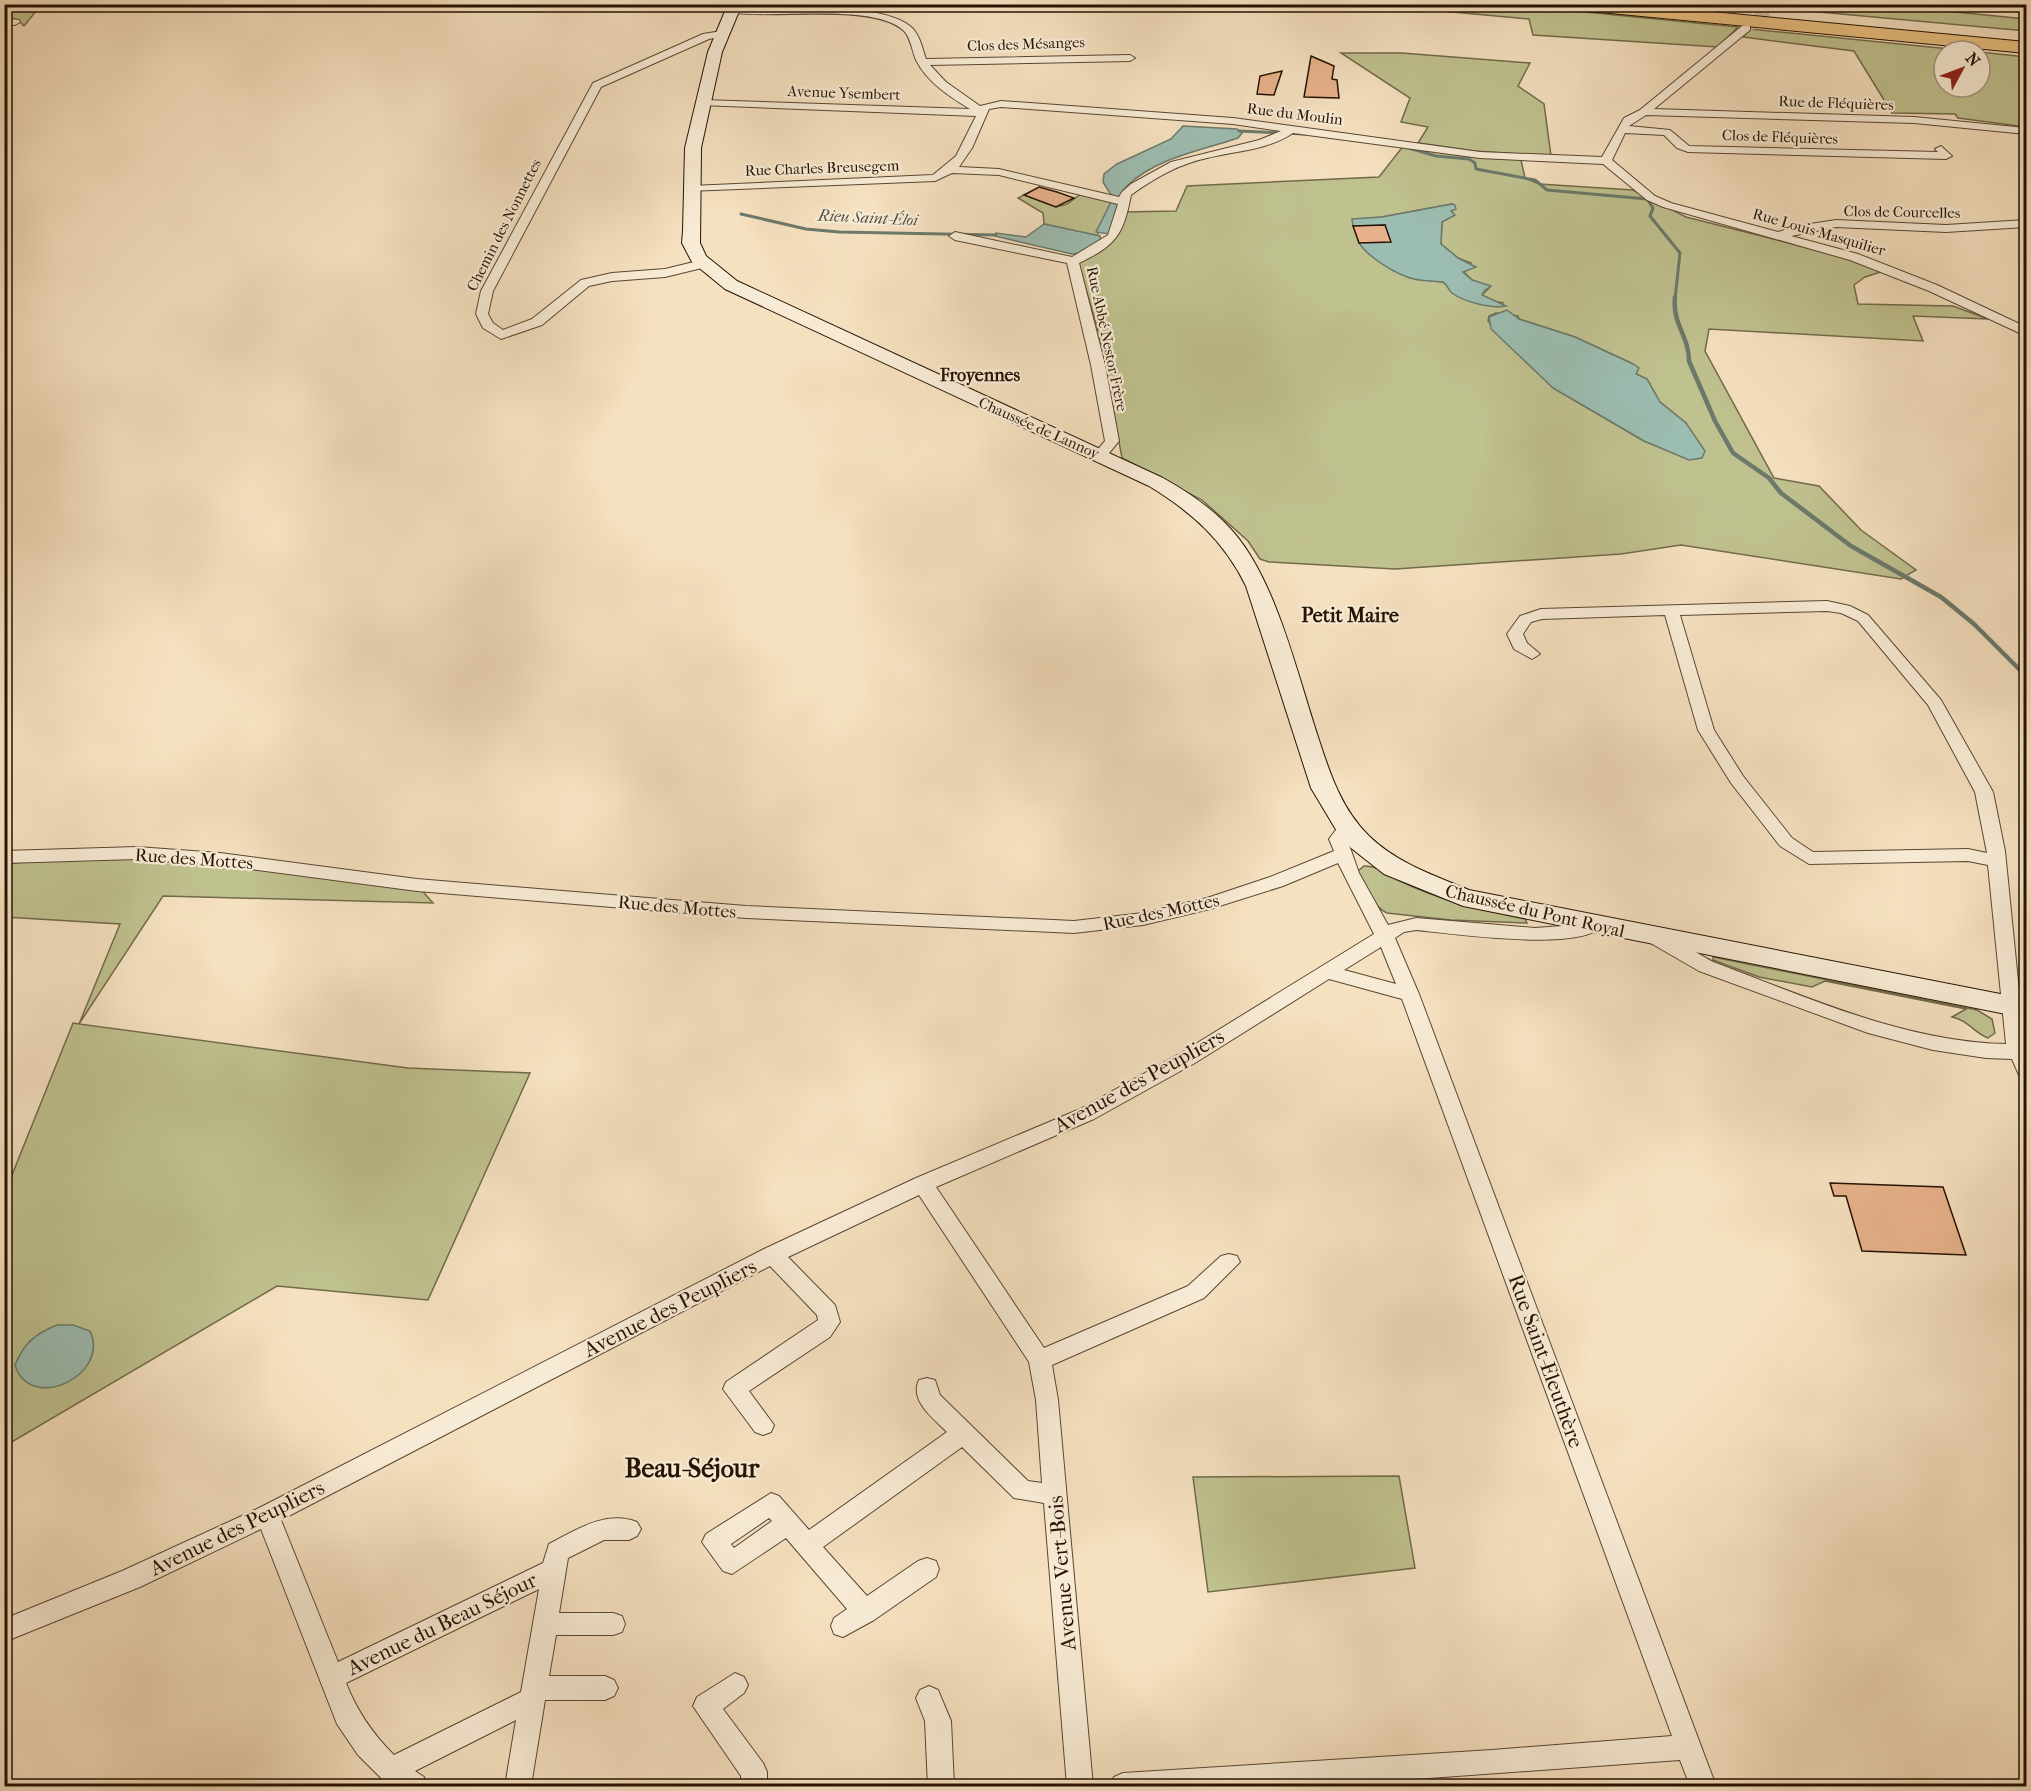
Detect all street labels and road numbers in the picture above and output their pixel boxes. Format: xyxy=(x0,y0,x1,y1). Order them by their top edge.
street label: Clos des Mésanges xyxy=(967,33,1086,55)
street label: Avenue Ysembert xyxy=(786,82,902,104)
street label: Rue de Fléquières xyxy=(1778,92,1894,114)
street label: Rue du Moulin xyxy=(1246,99,1344,129)
street label: Clos de Fléquières xyxy=(1722,126,1839,148)
street label: Chemin des Nonnettes xyxy=(463,155,545,294)
street label: Rue Charles Breusegem xyxy=(745,156,900,180)
street label: Clos de Courcelles xyxy=(1843,202,1961,222)
street label: Rue Louis Masquilier xyxy=(1751,204,1888,260)
street label: Rue Abbé Nestor Frère xyxy=(1083,265,1131,414)
street label: Chaussée de Lannoy xyxy=(976,393,1103,463)
street label: Rue des Mottes xyxy=(134,845,254,874)
street label: Chaussée du Pont Royal xyxy=(1443,881,1627,942)
street label: Rue des Mottes xyxy=(1101,890,1222,935)
street label: Rue des Mottes xyxy=(617,892,737,923)
street label: Avenue des Peupliers xyxy=(1049,1024,1229,1138)
street label: Avenue des Peupliers xyxy=(579,1254,761,1362)
street label: Rue Saint-Eleuthère xyxy=(1503,1271,1589,1451)
street label: Avenue des Peupliers xyxy=(145,1475,328,1581)
street label: Avenue Vert-Bois xyxy=(1043,1494,1081,1652)
street label: Avenue du Beau Séjour xyxy=(342,1568,541,1681)

